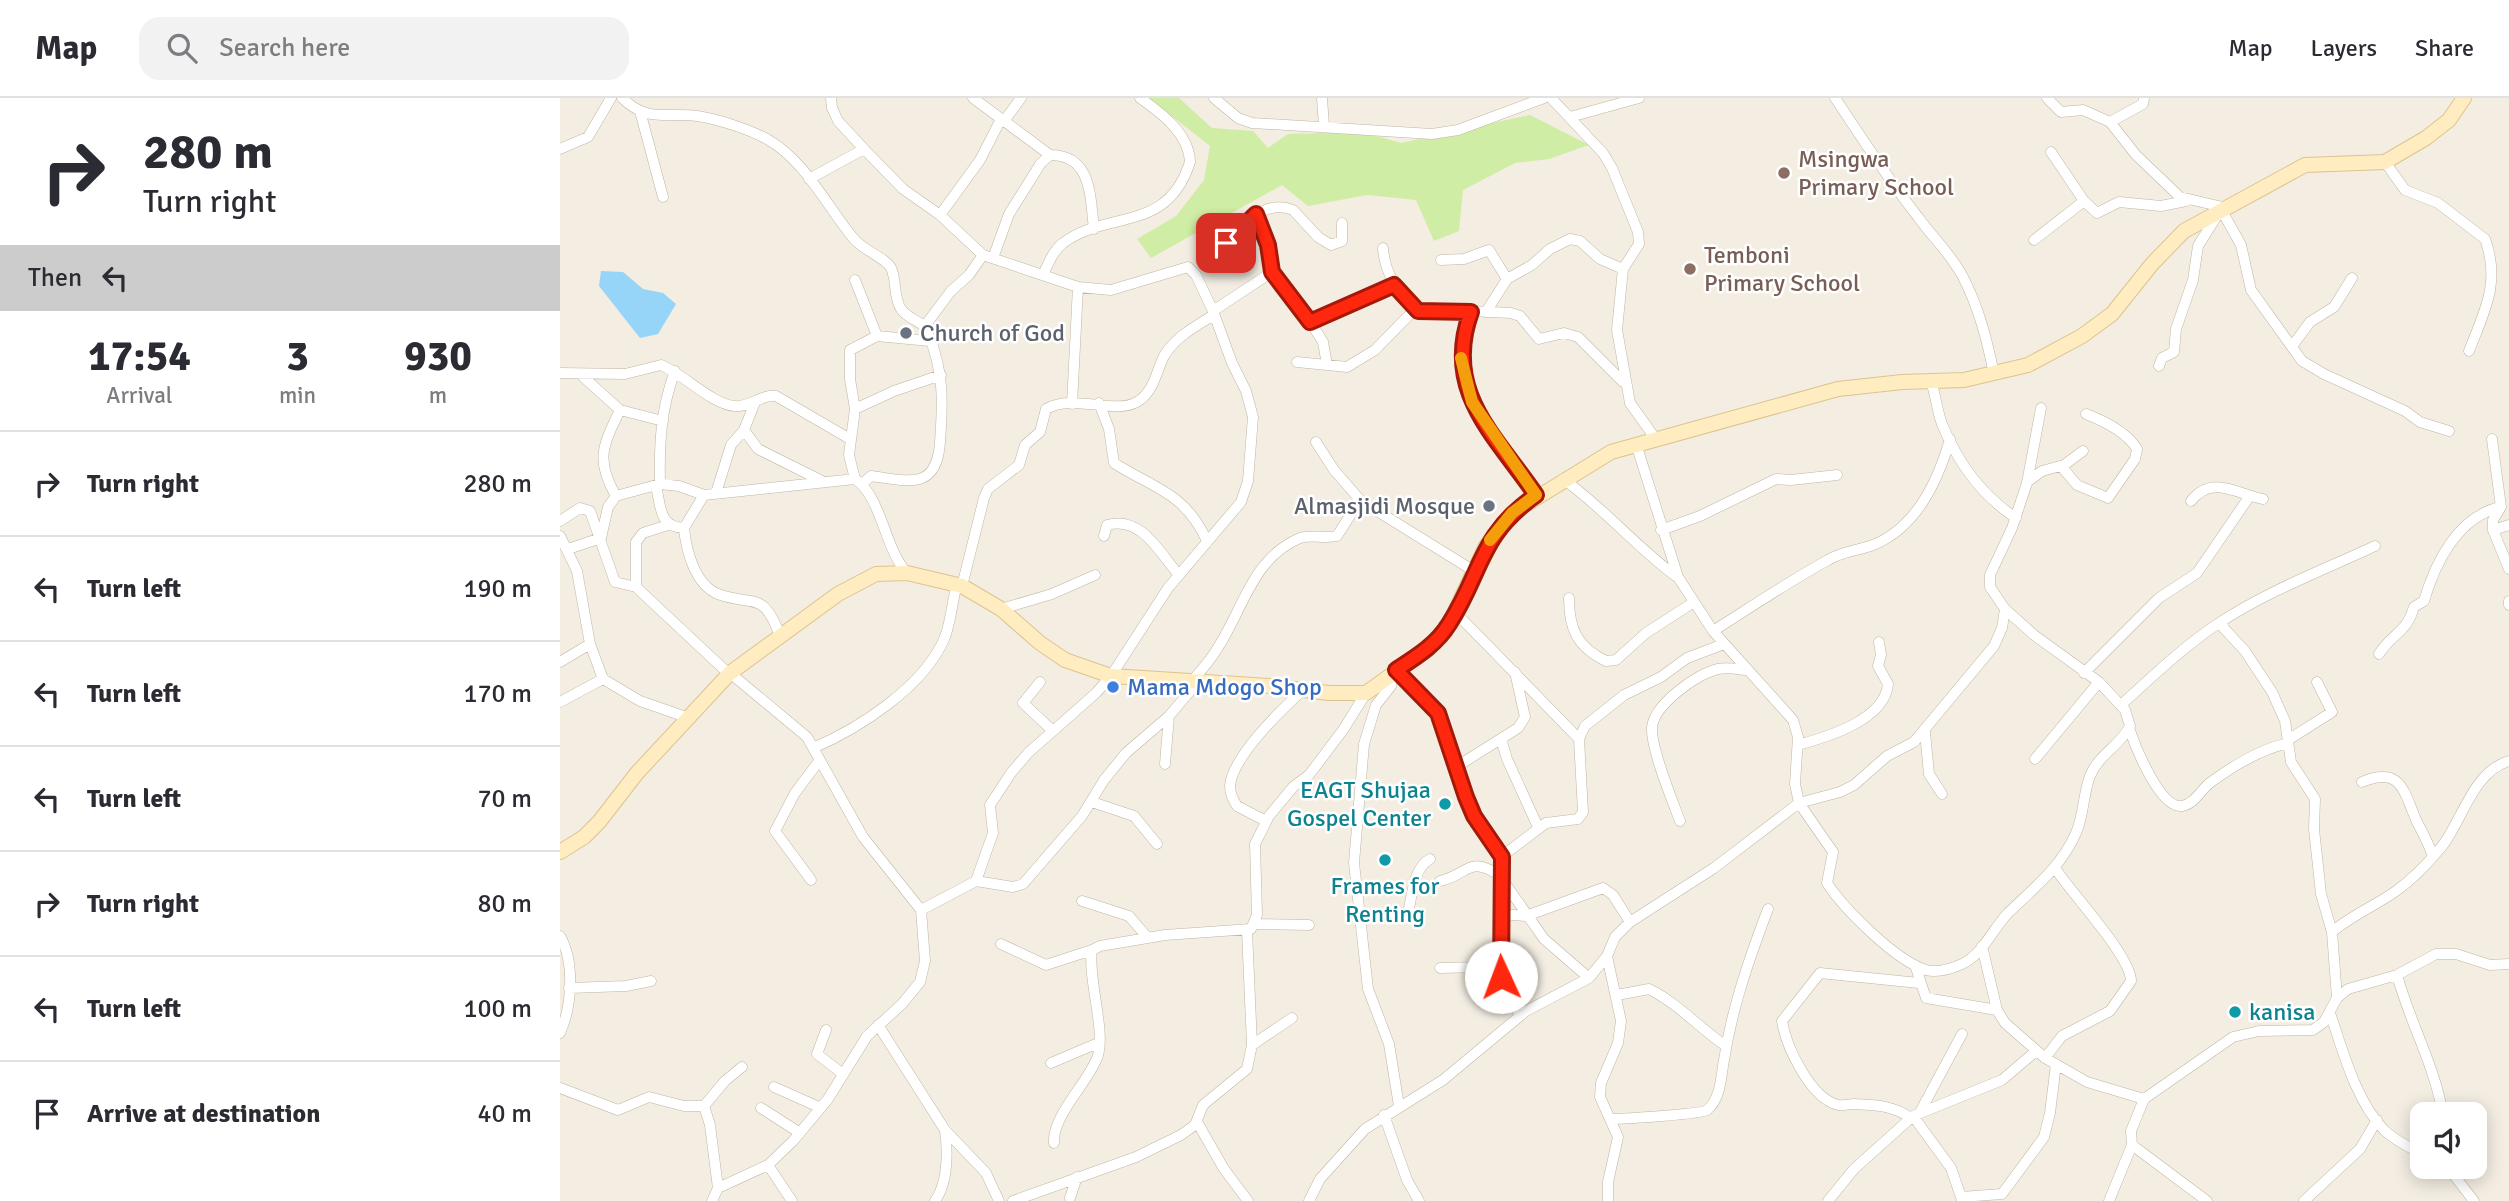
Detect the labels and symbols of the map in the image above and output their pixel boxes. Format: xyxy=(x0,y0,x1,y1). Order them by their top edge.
place label: Msingwa Primary School xyxy=(1798,144,1954,202)
marker: Msingwa Primary School xyxy=(1776,165,1792,181)
pin xyxy=(1196,213,1256,273)
place label: Temboni Primary School xyxy=(1704,240,1860,298)
marker: Temboni Primary School xyxy=(1682,261,1698,277)
place label: Church of God xyxy=(920,318,1065,348)
marker: Church of God xyxy=(898,325,914,341)
place label: Almasjidi Mosque xyxy=(1294,491,1475,521)
marker: Almasjidi Mosque xyxy=(1481,498,1497,514)
place label: Mama Mdogo Shop xyxy=(1127,672,1322,702)
marker: Mama Mdogo Shop xyxy=(1105,679,1121,695)
place label: EAGT Shujaa Gospel Center xyxy=(1287,775,1431,833)
marker: EAGT Shujaa Gospel Center xyxy=(1437,796,1453,812)
marker: Frames for Renting xyxy=(1377,852,1393,868)
place label: Frames for Renting xyxy=(1331,871,1440,929)
position arrow xyxy=(1464,940,1538,1014)
place label: kanisa xyxy=(2249,997,2315,1027)
marker: kanisa xyxy=(2227,1004,2243,1020)

